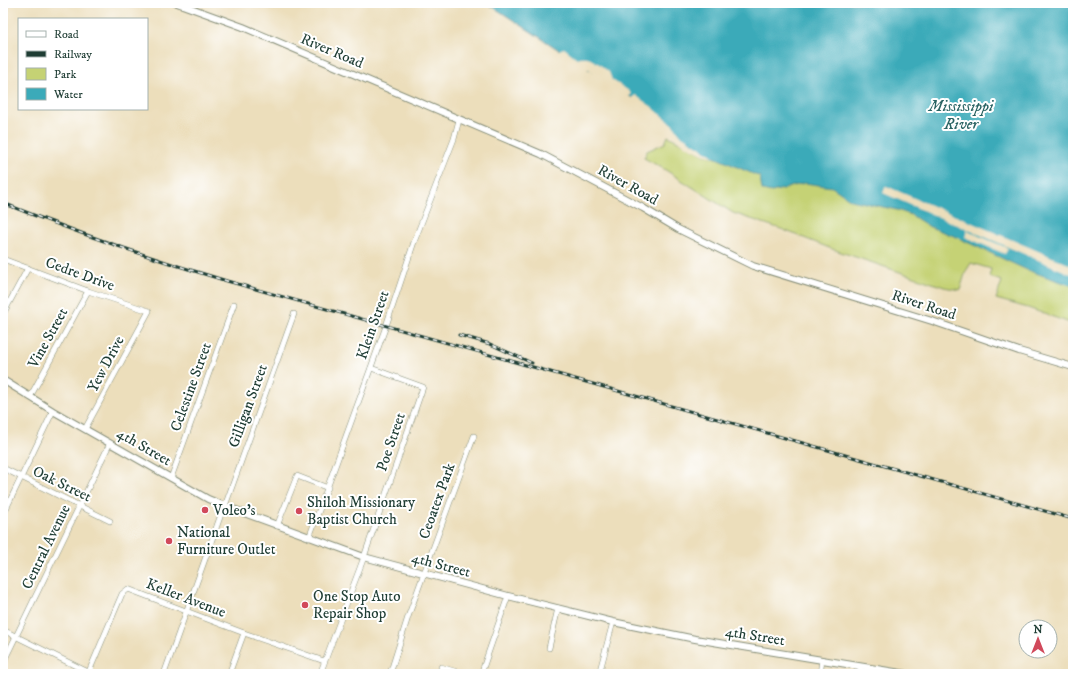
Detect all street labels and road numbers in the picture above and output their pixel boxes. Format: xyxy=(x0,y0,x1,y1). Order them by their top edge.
street label: River Road xyxy=(298,29,367,73)
street label: River Road xyxy=(594,161,662,210)
street label: Cedre Drive xyxy=(43,253,117,295)
street label: River Road xyxy=(889,286,959,324)
street label: Klein Street xyxy=(352,288,394,362)
street label: Vine Street xyxy=(23,304,72,372)
street label: Yew Drive xyxy=(83,333,129,395)
street label: Celestine Street xyxy=(166,340,216,434)
street label: Gilligan Street xyxy=(224,361,272,450)
street label: Poe Street xyxy=(372,410,410,474)
street label: 4th Street xyxy=(113,424,175,470)
street label: Ceoatex Park xyxy=(414,460,460,542)
street label: Oak Street xyxy=(29,462,95,506)
street label: Central Avenue xyxy=(17,502,75,592)
street label: 4th Street xyxy=(410,548,473,582)
street label: Keller Avenue xyxy=(143,574,229,622)
street label: 4th Street xyxy=(724,622,786,650)

